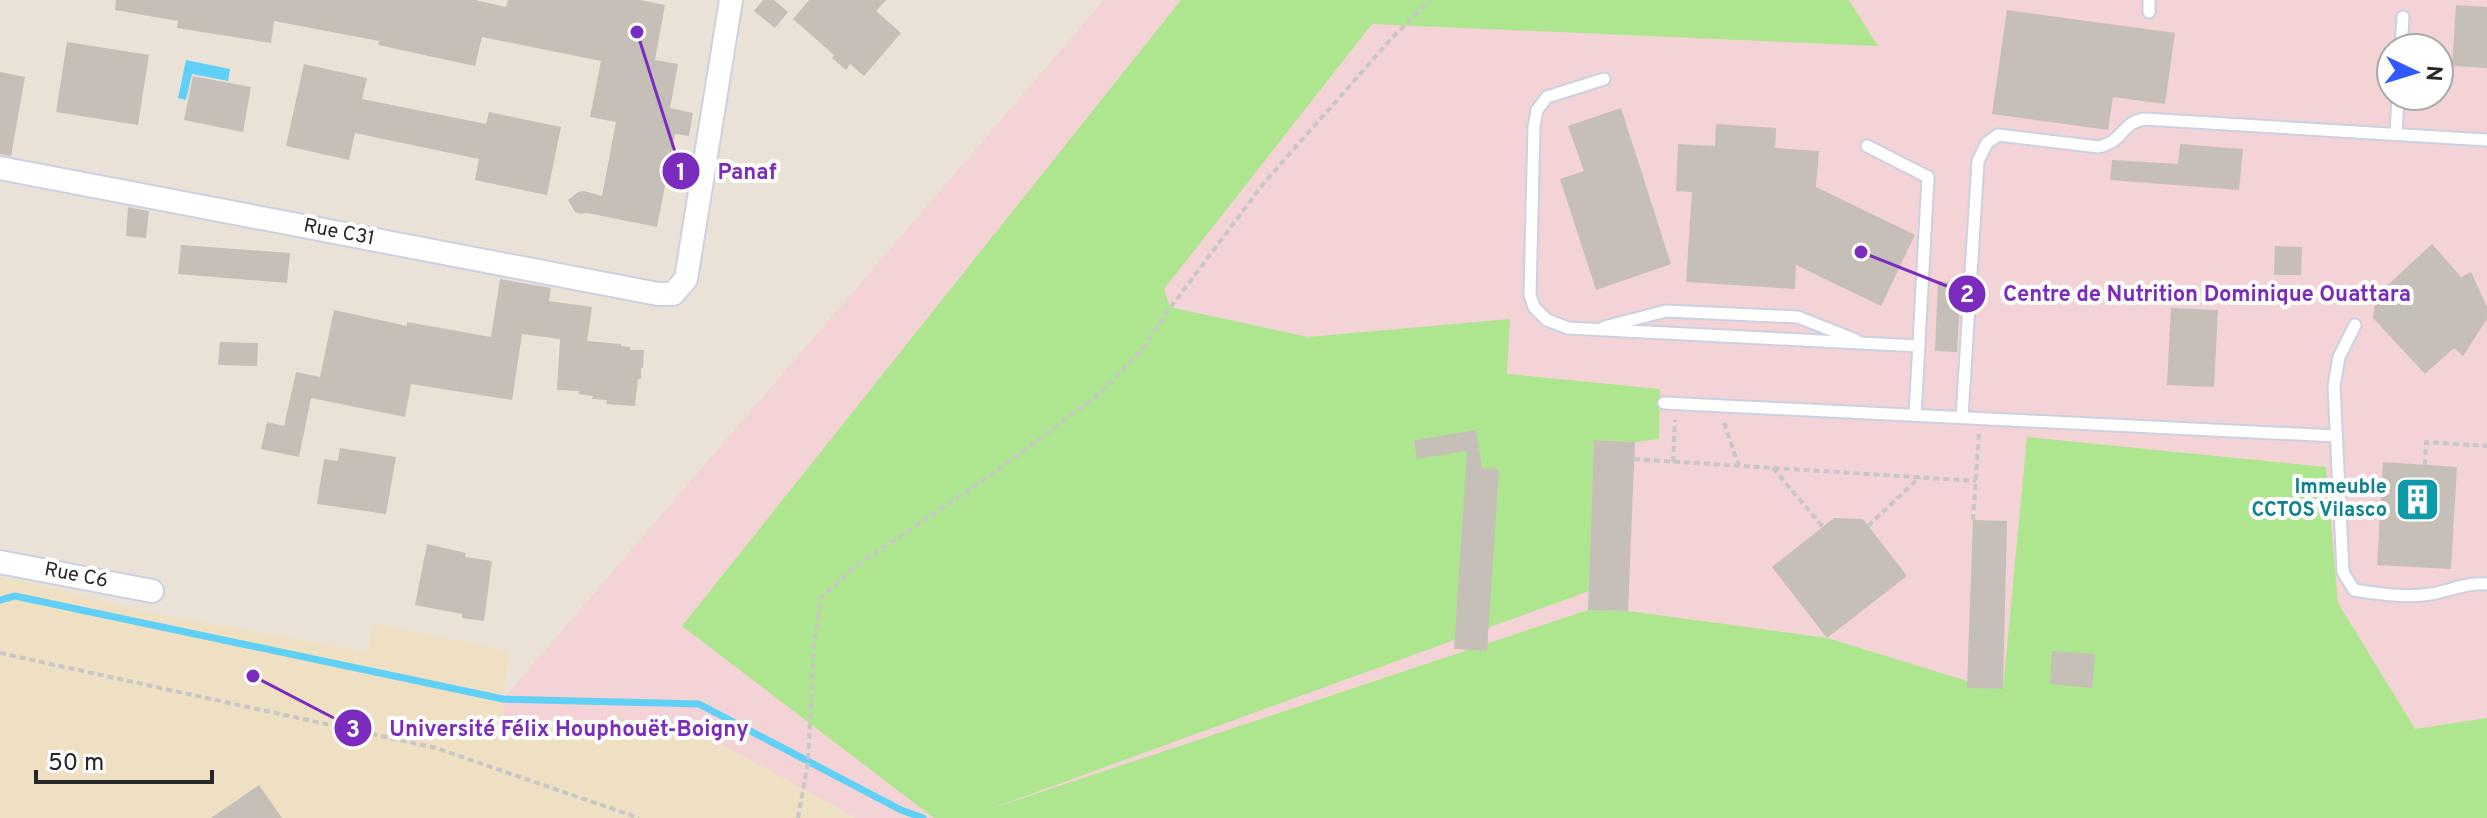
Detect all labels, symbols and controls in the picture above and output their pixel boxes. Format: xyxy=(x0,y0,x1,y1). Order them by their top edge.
north arrow xyxy=(2375,32,2455,112)
text: N xyxy=(2418,64,2446,82)
callout: Panaf xyxy=(661,148,792,194)
text: 1 xyxy=(676,159,686,189)
text: Panaf xyxy=(717,160,777,187)
street label: Rue C31 xyxy=(301,213,377,253)
callout: Centre de Nutrition Dominique Ouattara xyxy=(1947,271,2427,317)
text: 2 xyxy=(1960,281,1974,311)
text: Centre de Nutrition Dominique Ouattara xyxy=(2003,282,2411,309)
place label: Immeuble CCTOS Vilasco xyxy=(2251,475,2387,524)
building icon: Immeuble CCTOS Vilasco xyxy=(2394,475,2442,523)
street label: Rue C6 xyxy=(42,557,110,595)
callout: Université Félix Houphouët-Boigny xyxy=(333,705,765,751)
text: 3 xyxy=(346,716,360,746)
text: Université Félix Houphouët-Boigny xyxy=(389,717,749,744)
scale bar xyxy=(36,734,212,784)
text: 50 m xyxy=(48,749,104,779)

